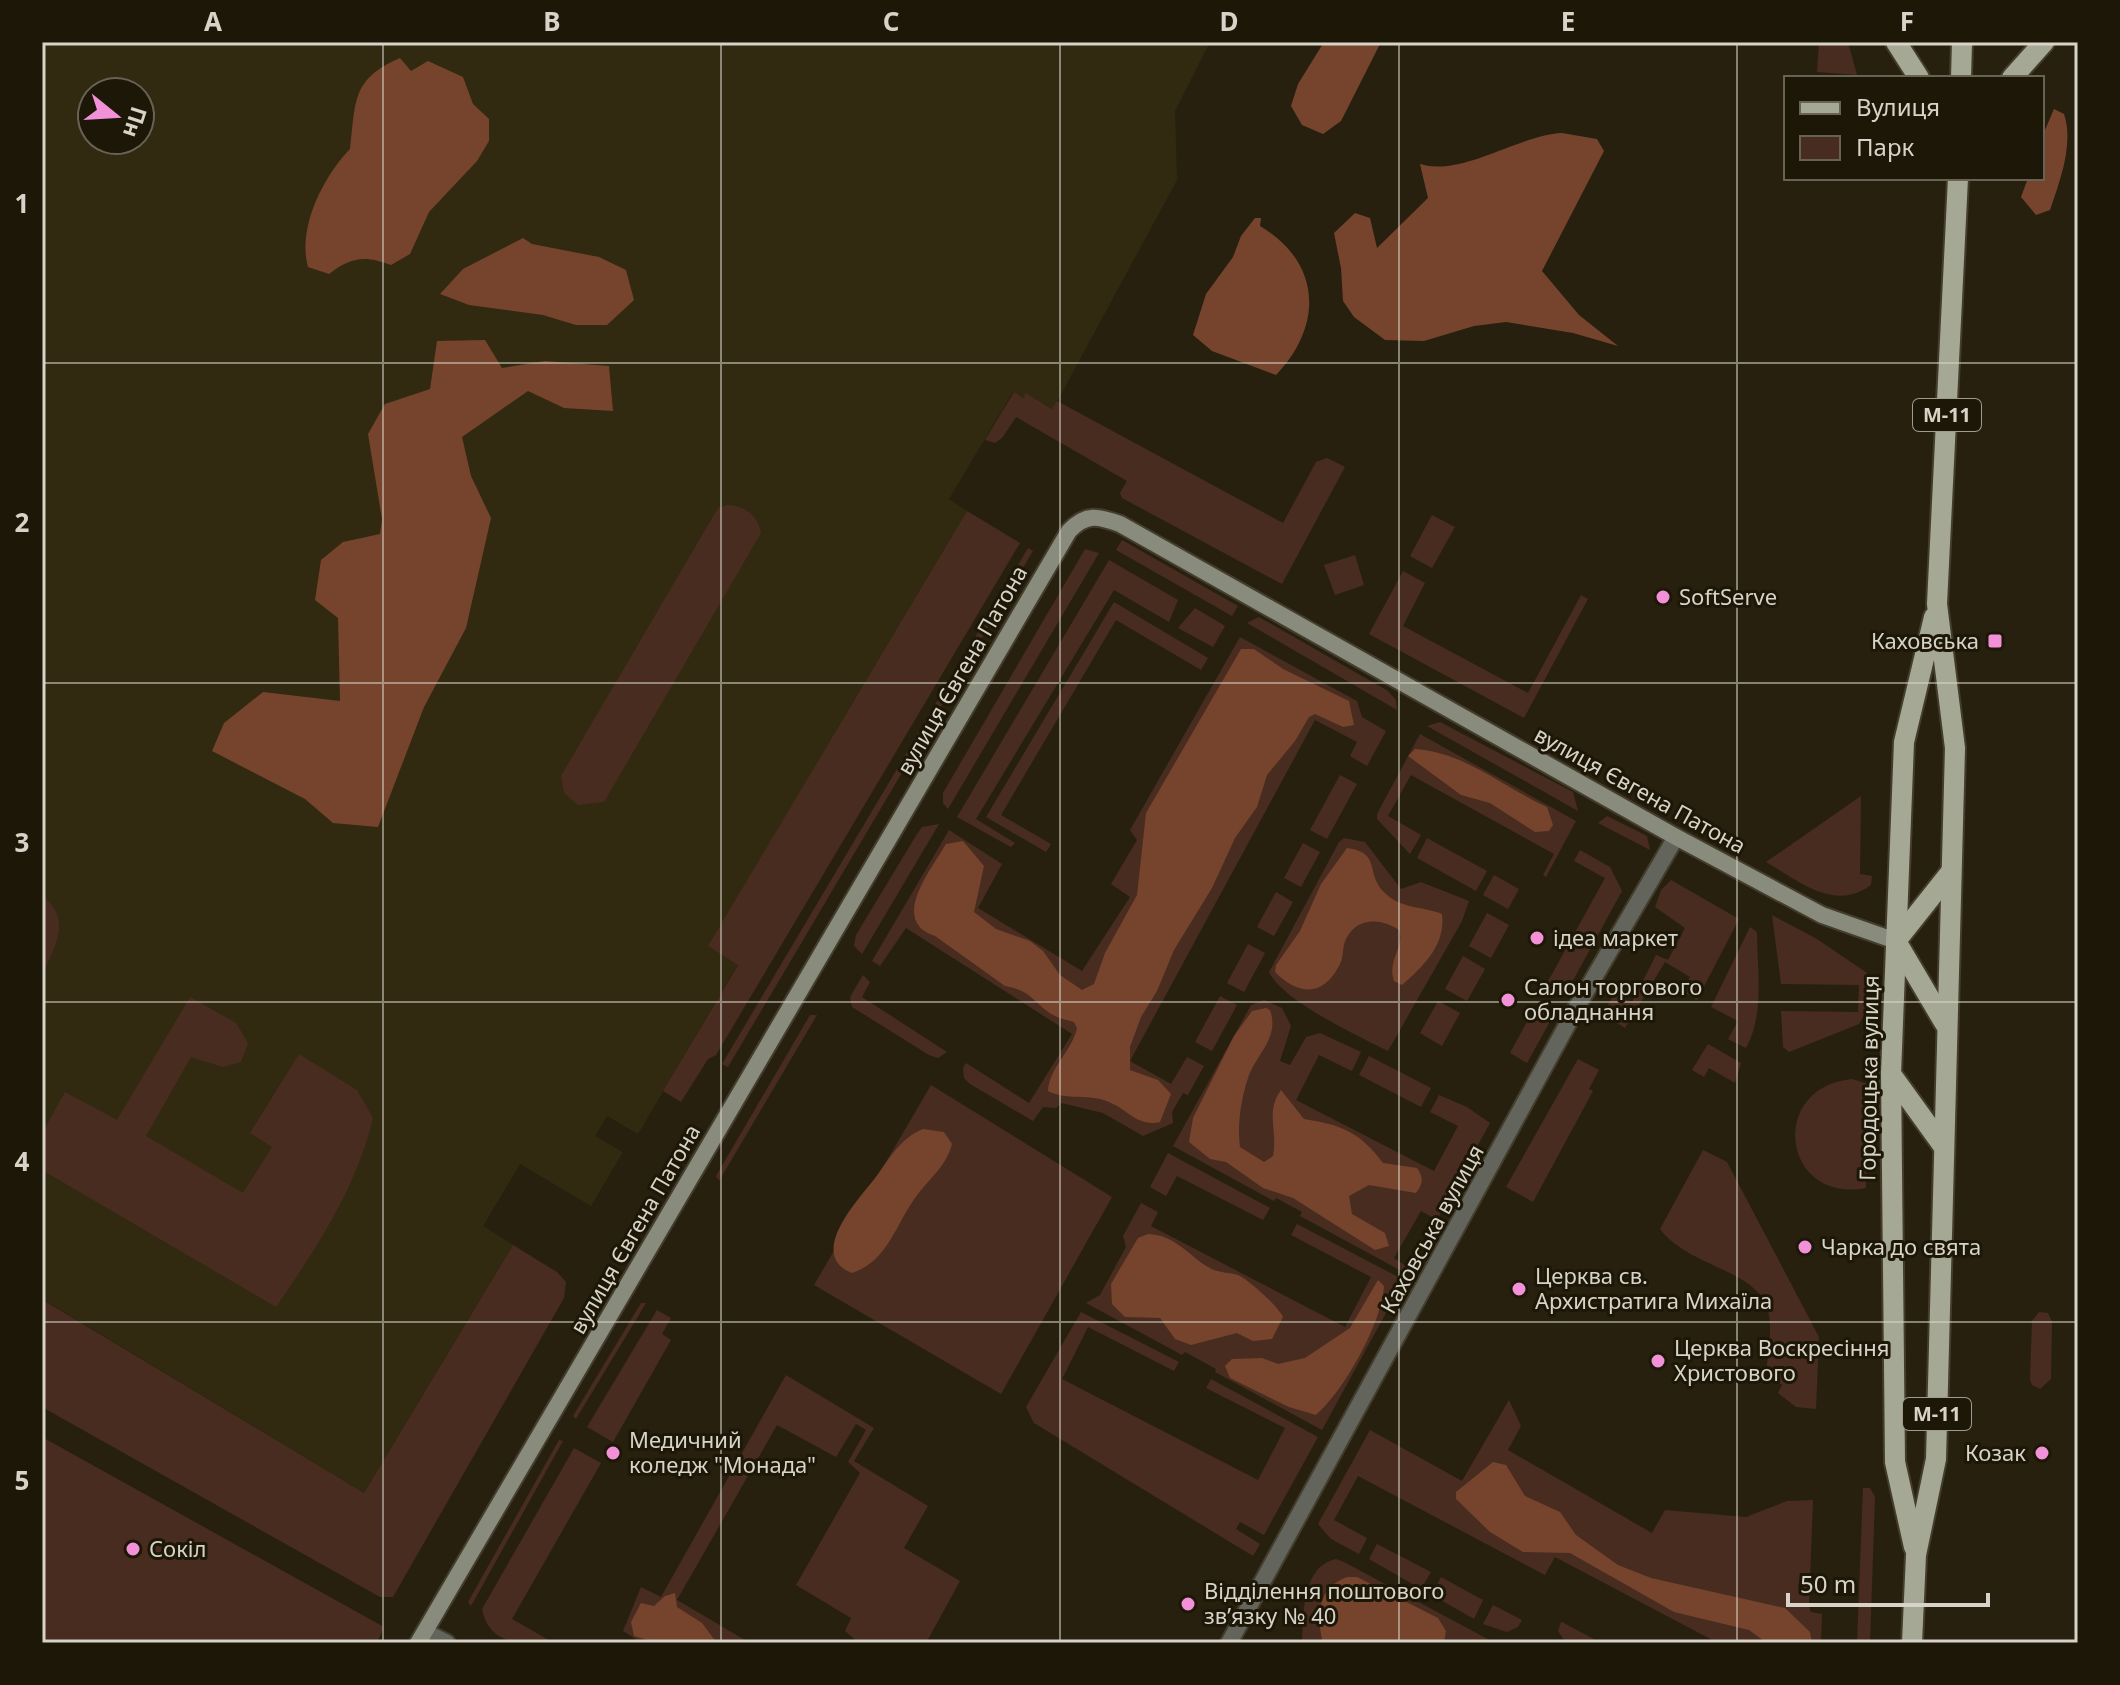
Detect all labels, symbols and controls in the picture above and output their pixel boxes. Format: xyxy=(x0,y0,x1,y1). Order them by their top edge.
text: A xyxy=(204,3,222,39)
text: B xyxy=(543,3,561,39)
text: C xyxy=(883,3,899,39)
text: D xyxy=(1219,3,1239,39)
text: E xyxy=(1561,3,1575,39)
text: F xyxy=(1900,3,1914,39)
north arrow xyxy=(76,76,156,156)
legend xyxy=(1784,76,2044,180)
text: Вулиця xyxy=(1856,90,1940,123)
text: Пн xyxy=(117,103,155,142)
text: Парк xyxy=(1856,130,1915,163)
text: 1 xyxy=(15,185,29,221)
road number: М-11 xyxy=(1913,399,1981,431)
text: 2 xyxy=(15,504,30,540)
street label: вулиця Євгена Патона xyxy=(889,559,1033,780)
place label: SoftServe xyxy=(1679,581,1777,611)
marker: SoftServe xyxy=(1654,588,1672,606)
place label: Каховська xyxy=(1871,625,1979,655)
marker: Каховська xyxy=(1986,632,2004,650)
street label: вулиця Євгена Патона xyxy=(1529,719,1751,860)
text: 3 xyxy=(15,824,29,860)
place label: ідеа маркет xyxy=(1553,922,1678,952)
marker: ідеа маркет xyxy=(1528,929,1546,947)
place label: Салон торгового обладнання xyxy=(1524,971,1702,1026)
street label: Городоцька вулиця xyxy=(1851,975,1885,1181)
marker: Салон торгового обладнання xyxy=(1499,991,1517,1009)
street label: вулиця Євгена Патона xyxy=(562,1118,706,1339)
street label: Каховська вулиця xyxy=(1372,1139,1490,1318)
text: 4 xyxy=(15,1143,30,1179)
place label: Чарка до свята xyxy=(1821,1231,1981,1261)
marker: Чарка до свята xyxy=(1796,1238,1814,1256)
place label: Церква св. Архистратига Михаїла xyxy=(1535,1260,1772,1315)
marker: Церква св. Архистратига Михаїла xyxy=(1510,1280,1528,1298)
place label: Церква Воскресіння Христового xyxy=(1674,1332,1889,1387)
marker: Церква Воскресіння Христового xyxy=(1649,1352,1667,1370)
road number: М-11 xyxy=(1903,1398,1971,1430)
place label: Медичний коледж "Монада" xyxy=(629,1424,816,1479)
place label: Козак xyxy=(1965,1437,2026,1467)
marker: Медичний коледж "Монада" xyxy=(604,1444,622,1462)
marker: Козак xyxy=(2033,1444,2051,1462)
text: 5 xyxy=(15,1462,29,1498)
place label: Сокіл xyxy=(149,1533,206,1563)
marker: Сокіл xyxy=(124,1540,142,1558)
scale bar xyxy=(1788,1557,1988,1607)
text: 50 m xyxy=(1800,1567,1856,1600)
place label: Відділення поштового зв’язку № 40 xyxy=(1204,1575,1444,1630)
marker: Відділення поштового зв’язку № 40 xyxy=(1179,1595,1197,1613)

